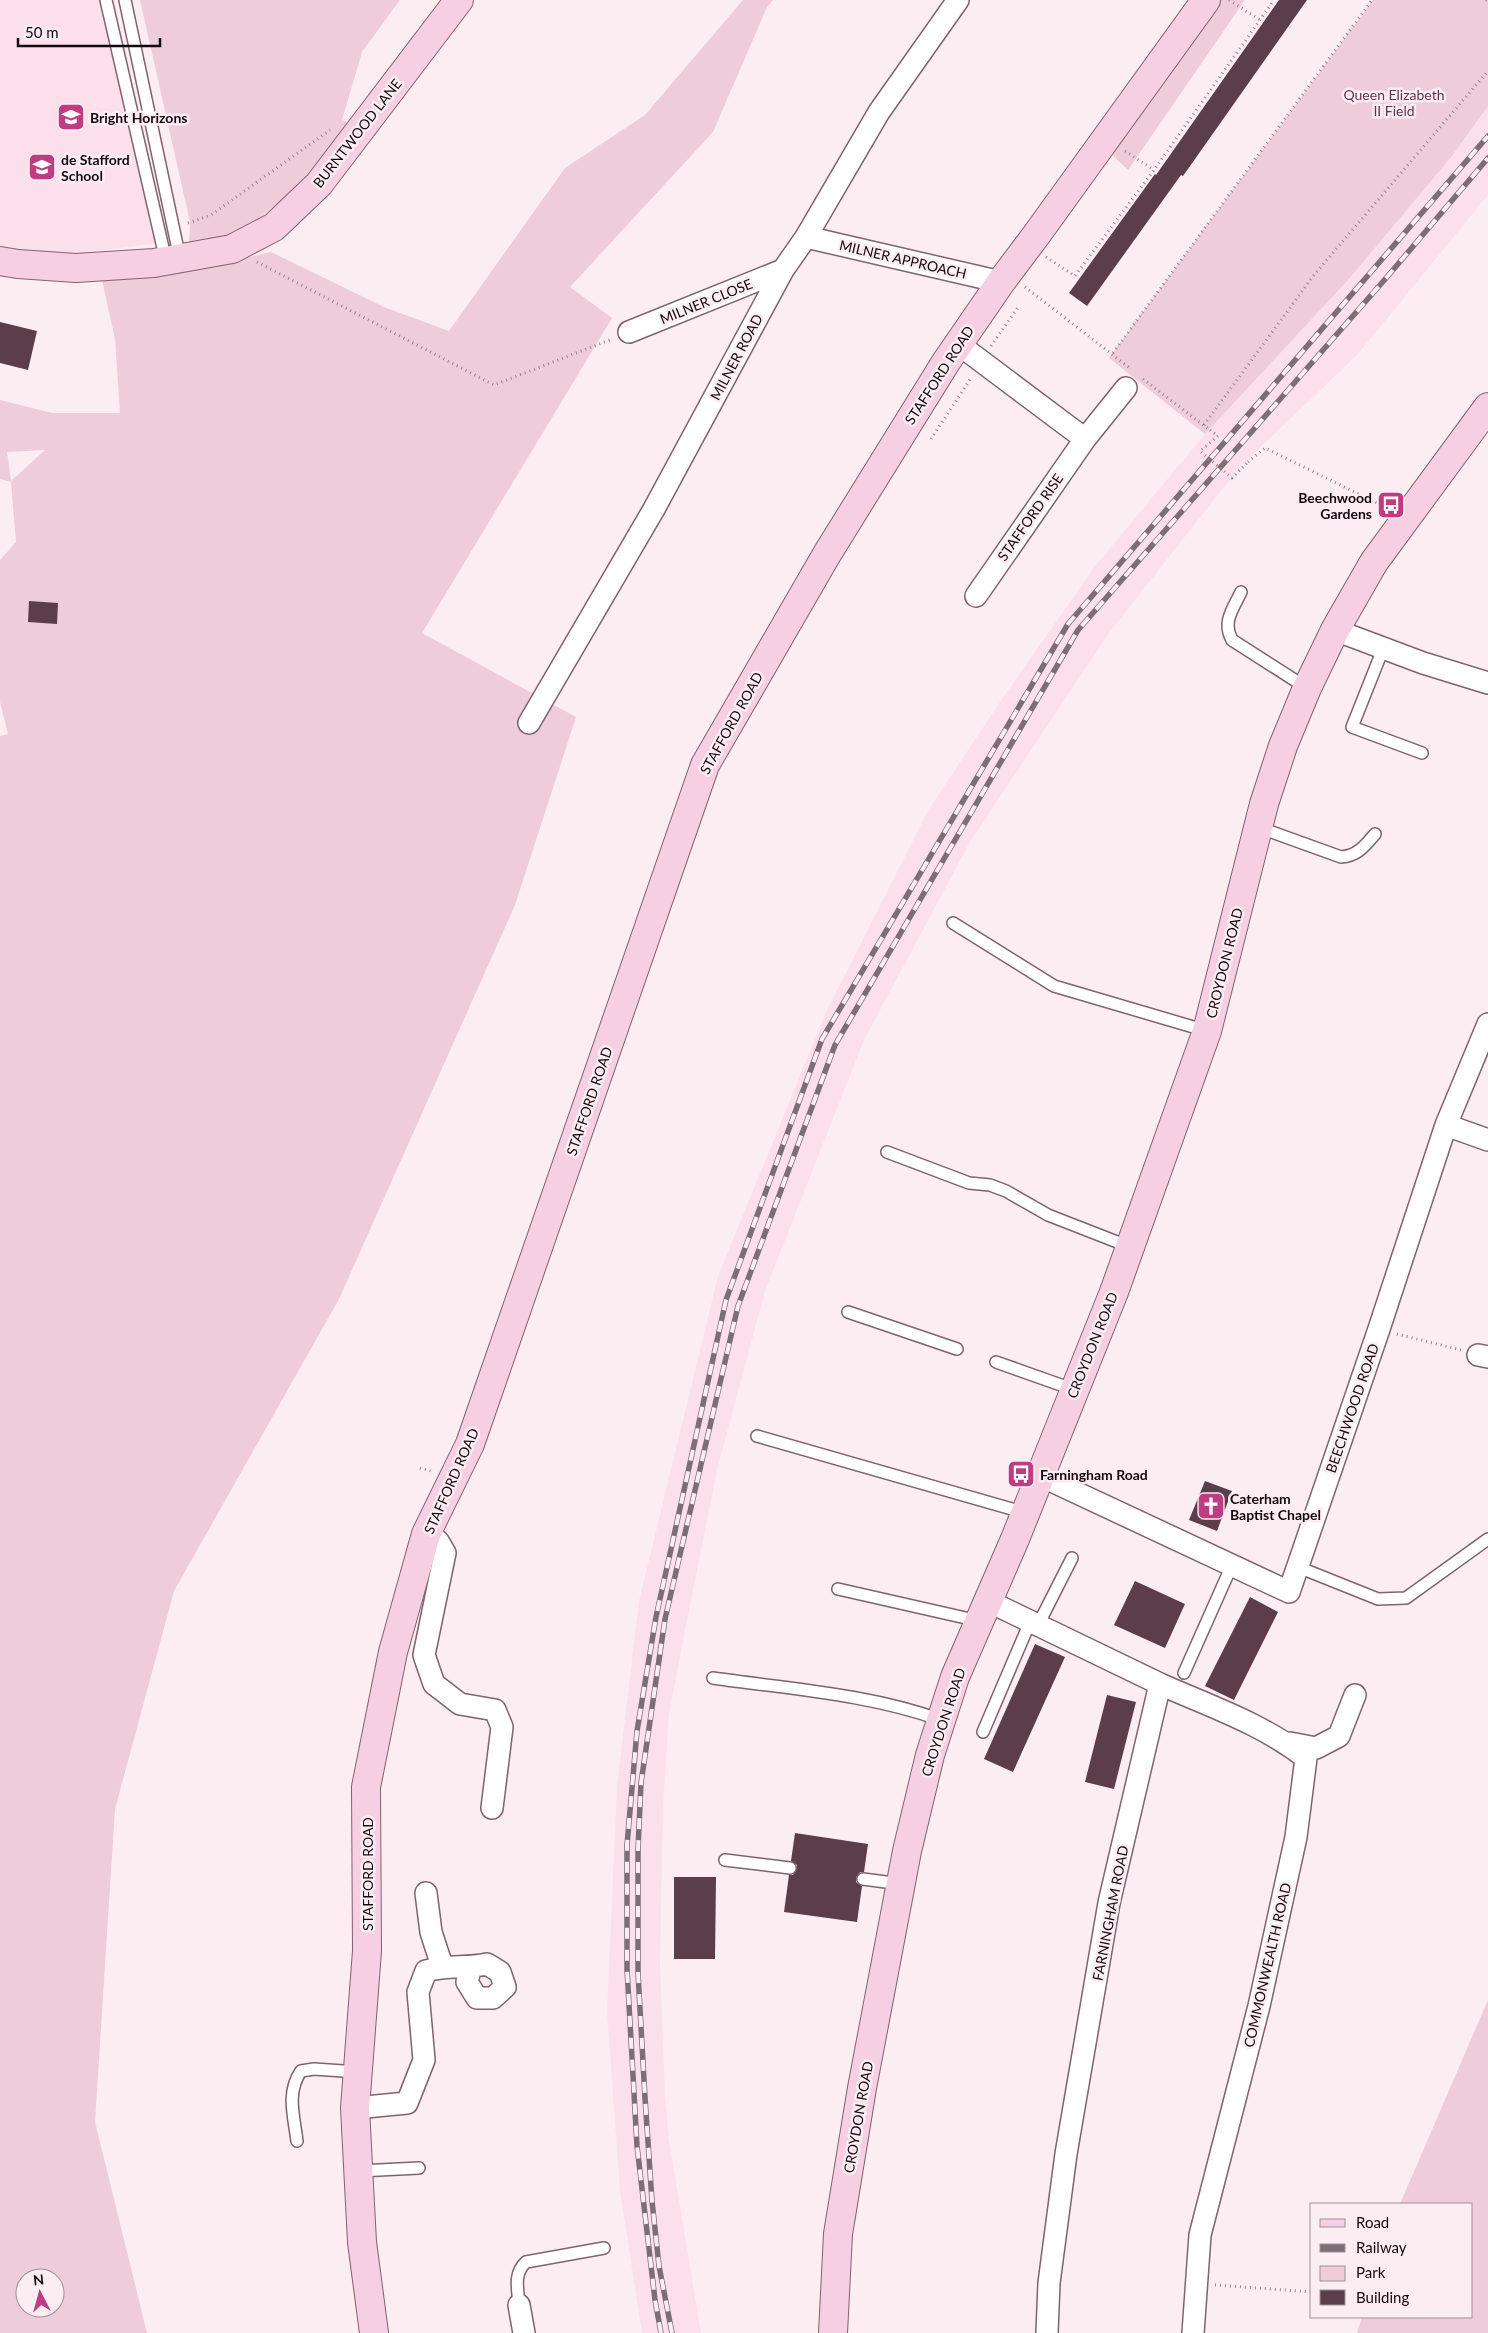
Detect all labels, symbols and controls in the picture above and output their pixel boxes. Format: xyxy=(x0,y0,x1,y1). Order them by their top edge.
scale bar xyxy=(18,15,160,47)
text: 50 m xyxy=(25,23,59,41)
street label: BURNTWOOD LANE xyxy=(309,75,405,191)
park label: Queen Elizabeth II Field xyxy=(1343,86,1445,119)
school or university icon: Bright Horizons xyxy=(56,102,86,132)
place label: Bright Horizons xyxy=(90,109,187,126)
place label: de Stafford School xyxy=(61,151,130,184)
school or university icon: de Stafford School xyxy=(27,152,57,182)
street label: MILNER APPROACH xyxy=(838,236,968,282)
street label: MILNER CLOSE xyxy=(657,275,755,327)
street label: MILNER ROAD xyxy=(706,311,766,403)
street label: STAFFORD ROAD xyxy=(901,323,977,427)
street label: STAFFORD RISE xyxy=(994,470,1066,564)
place label: Beechwood Gardens xyxy=(1298,489,1372,522)
bus stop icon: Beechwood Gardens xyxy=(1376,490,1406,520)
street label: STAFFORD ROAD xyxy=(696,669,766,777)
street label: CROYDON ROAD xyxy=(1202,906,1246,1020)
street label: STAFFORD ROAD xyxy=(562,1044,616,1158)
street label: CROYDON ROAD xyxy=(1063,1289,1121,1401)
street label: BEECHWOOD ROAD xyxy=(1322,1341,1382,1475)
street label: STAFFORD ROAD xyxy=(420,1425,482,1537)
bus stop icon: Farningham Road xyxy=(1006,1459,1036,1489)
place label: Farningham Road xyxy=(1040,1466,1148,1483)
place label: Caterham Baptist Chapel xyxy=(1230,1490,1321,1523)
church icon: Caterham Baptist Chapel xyxy=(1196,1491,1226,1521)
street label: CROYDON ROAD xyxy=(917,1665,969,1779)
street label: STAFFORD ROAD xyxy=(359,1817,376,1931)
street label: FARNINGHAM ROAD xyxy=(1089,1844,1131,1982)
street label: COMMONWEALTH ROAD xyxy=(1240,1881,1294,2049)
street label: CROYDON ROAD xyxy=(840,2060,876,2174)
legend xyxy=(1310,2203,1473,2318)
text: Road xyxy=(1356,2213,1389,2231)
text: Railway xyxy=(1356,2238,1407,2256)
text: Park xyxy=(1356,2263,1386,2281)
north arrow xyxy=(15,2268,65,2318)
text: N xyxy=(32,2271,45,2289)
text: Building xyxy=(1356,2288,1409,2306)

